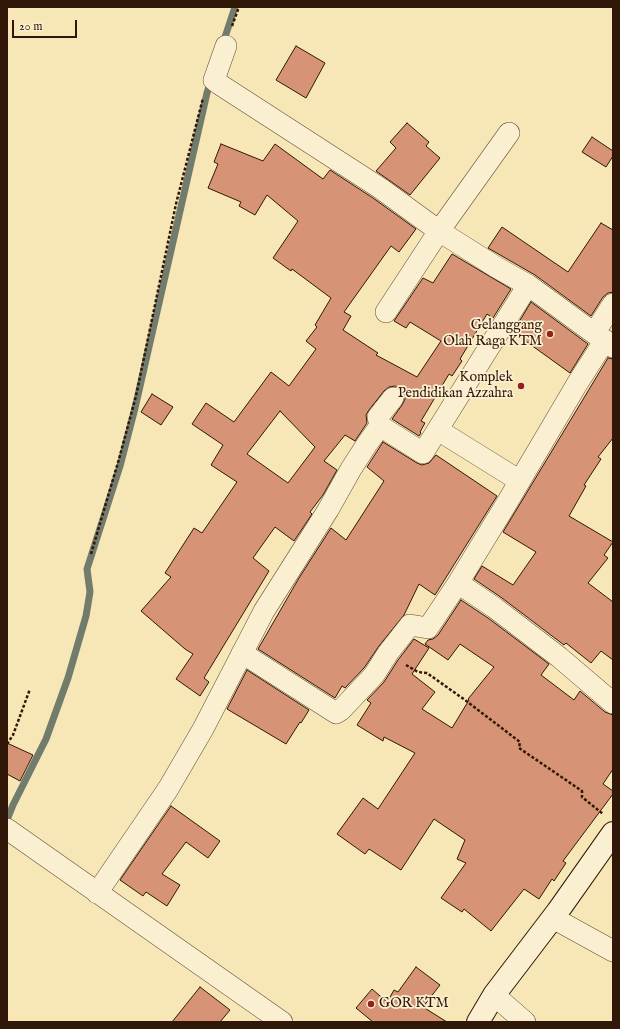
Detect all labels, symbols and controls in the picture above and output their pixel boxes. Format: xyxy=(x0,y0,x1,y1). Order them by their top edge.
scale bar xyxy=(14,12,79,38)
text: 20 m xyxy=(19,19,42,34)
place label: Gelanggang Olah Raga KTM xyxy=(443,318,542,350)
marker: Gelanggang Olah Raga KTM xyxy=(545,329,555,339)
place label: Komplek Pendidikan Azzahra xyxy=(398,370,513,402)
marker: Komplek Pendidikan Azzahra xyxy=(516,381,526,391)
place label: GOR KTM xyxy=(379,996,449,1012)
marker: GOR KTM xyxy=(366,999,376,1009)

